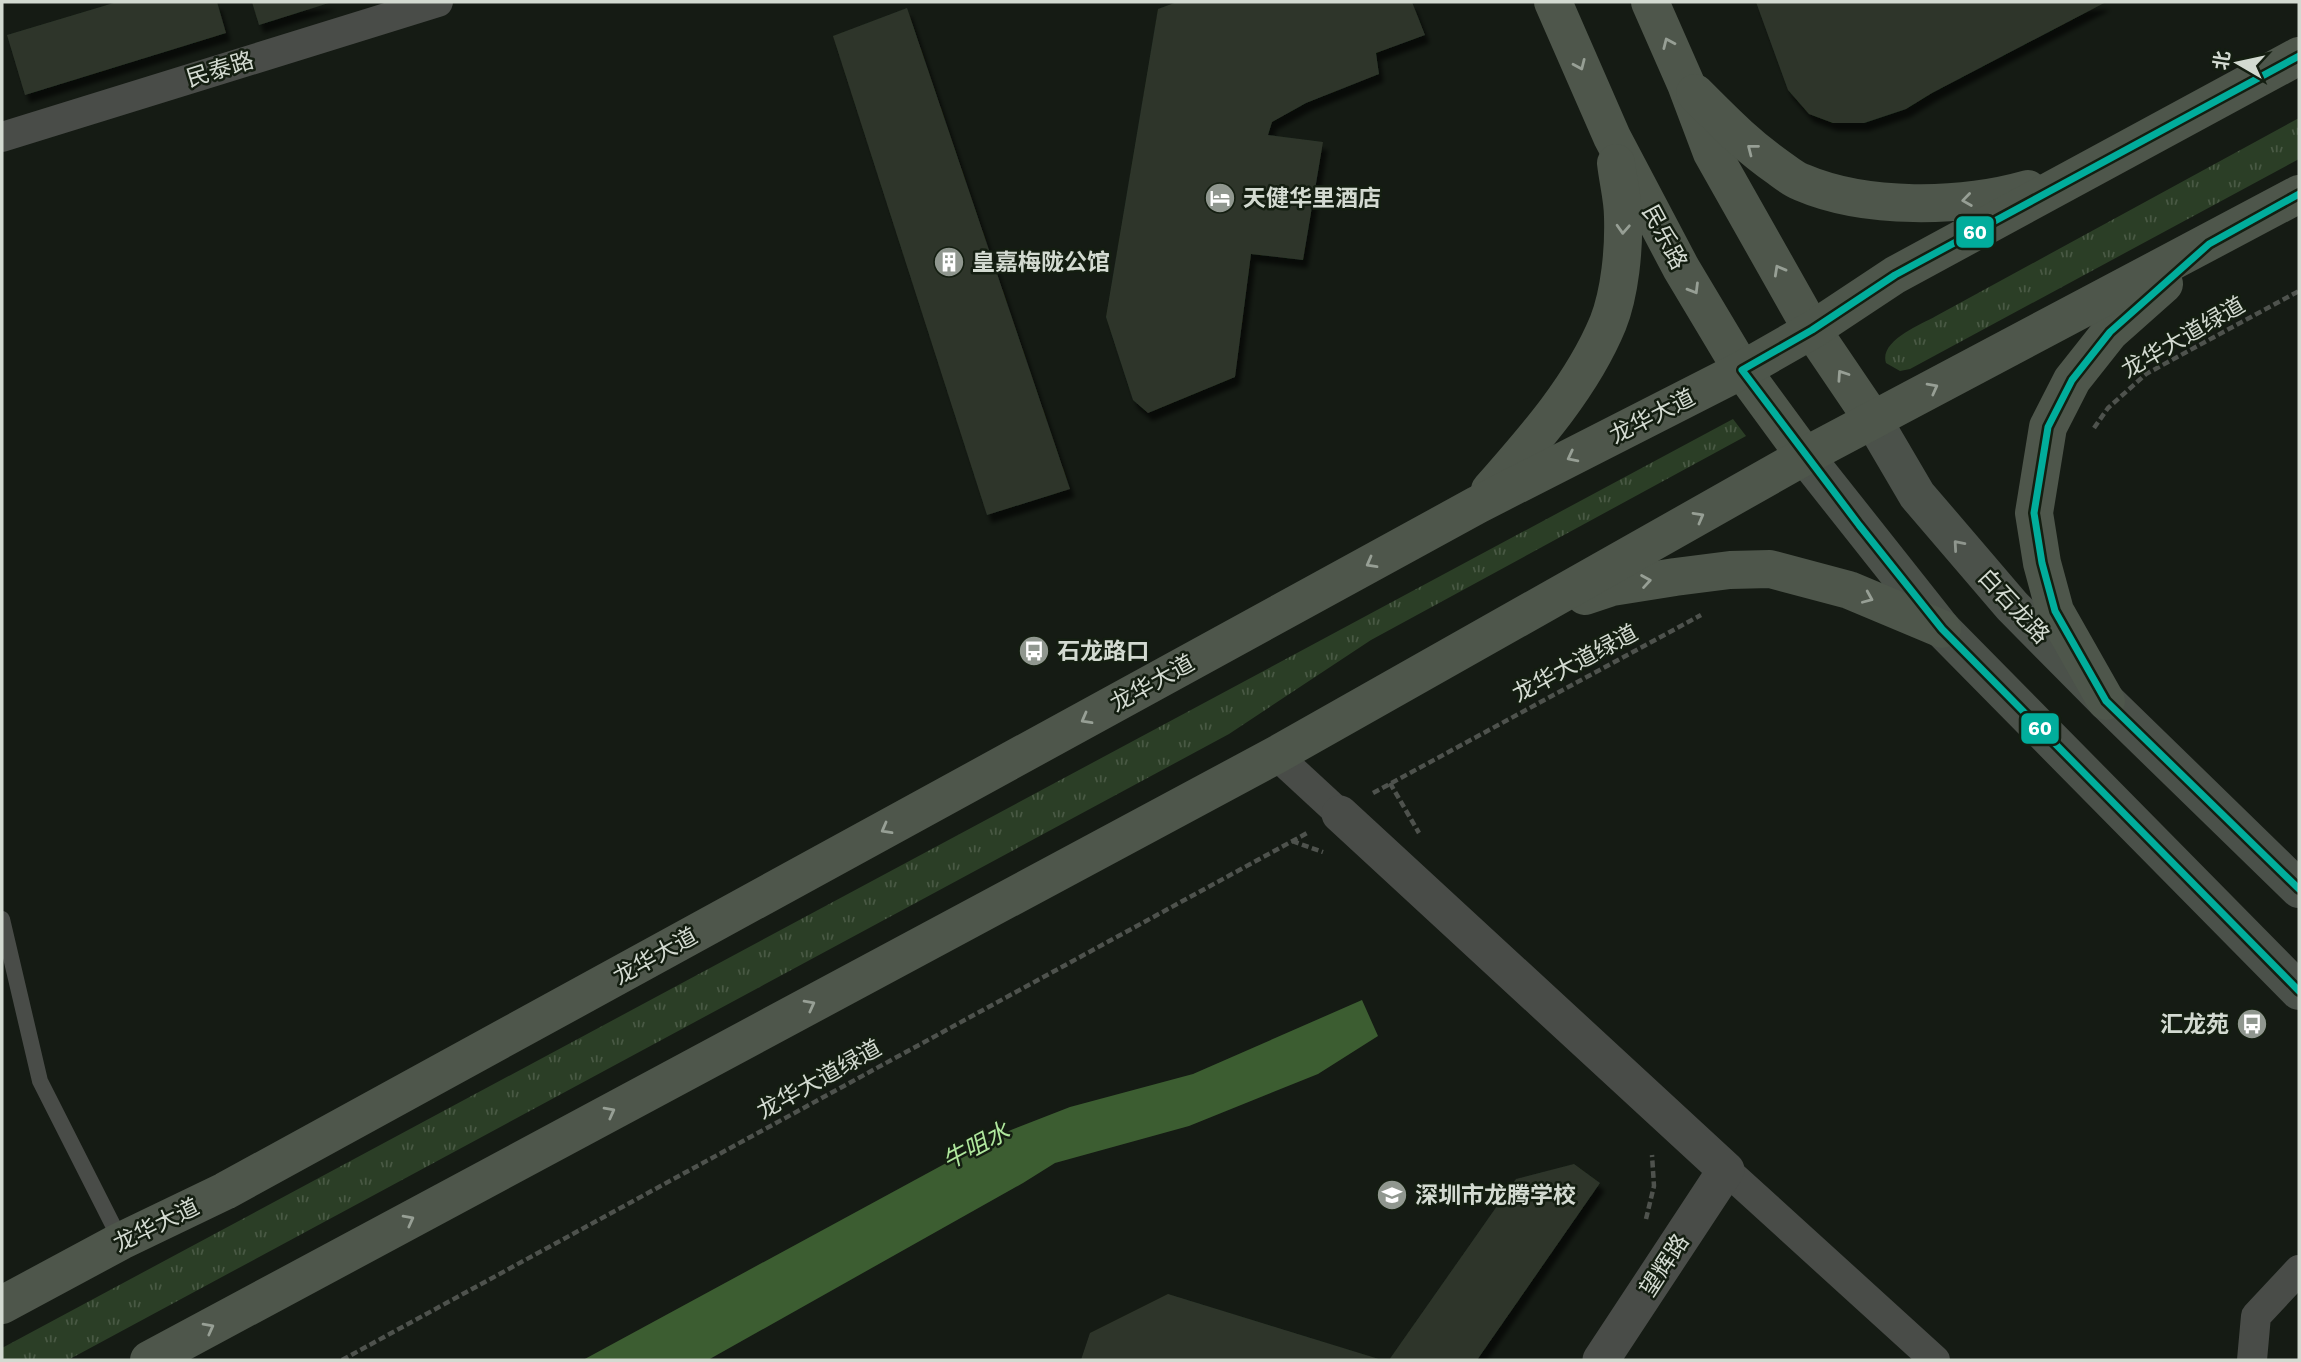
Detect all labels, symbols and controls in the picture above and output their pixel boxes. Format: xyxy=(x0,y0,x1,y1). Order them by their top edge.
north arrow xyxy=(2203,28,2273,98)
one-way arrow xyxy=(1662,38,1676,50)
street label: 民泰路 xyxy=(183,46,257,92)
text: 北 xyxy=(2209,49,2235,72)
one-way arrow xyxy=(1572,57,1586,70)
one-way arrow xyxy=(1748,144,1760,157)
hotel icon: 天健华里酒店 xyxy=(1203,181,1237,215)
place label: 天健华里酒店 xyxy=(1243,185,1381,212)
one-way arrow xyxy=(1961,193,1973,208)
street label: 民乐路 xyxy=(1636,200,1693,274)
line badge: 60 xyxy=(1955,215,1995,249)
text: 60 xyxy=(1963,221,1987,244)
one-way arrow xyxy=(1615,224,1630,235)
building icon: 皇嘉梅陇公馆 xyxy=(932,245,966,279)
place label: 皇嘉梅陇公馆 xyxy=(972,249,1110,276)
one-way arrow xyxy=(1774,265,1787,278)
one-way arrow xyxy=(1686,282,1699,295)
street label: 龙华大道绿道 xyxy=(2117,291,2250,384)
one-way arrow xyxy=(1838,370,1851,383)
one-way arrow xyxy=(1926,383,1939,396)
street label: 龙华大道 xyxy=(1605,384,1699,449)
one-way arrow xyxy=(1567,448,1579,462)
one-way arrow xyxy=(1692,512,1704,525)
one-way arrow xyxy=(1954,540,1966,553)
one-way arrow xyxy=(1366,555,1379,568)
street label: 白石龙路 xyxy=(1972,563,2055,649)
one-way arrow xyxy=(1640,574,1652,589)
one-way arrow xyxy=(1861,590,1874,604)
street label: 龙华大道绿道 xyxy=(1508,619,1642,708)
bus stop icon: 石龙路口 xyxy=(1017,634,1051,668)
place label: 石龙路口 xyxy=(1057,638,1149,665)
street label: 龙华大道 xyxy=(1105,649,1199,718)
one-way arrow xyxy=(1081,711,1093,725)
line badge: 60 xyxy=(2020,712,2060,745)
text: 60 xyxy=(2028,717,2052,740)
one-way arrow xyxy=(881,821,894,834)
street label: 龙华大道 xyxy=(608,922,702,991)
one-way arrow xyxy=(803,1000,815,1013)
bus stop icon: 汇龙苑 xyxy=(2235,1007,2269,1041)
place label: 汇龙苑 xyxy=(2160,1011,2229,1038)
street label: 龙华大道绿道 xyxy=(752,1034,886,1125)
one-way arrow xyxy=(602,1107,615,1121)
water label: 牛咀水 xyxy=(938,1116,1015,1175)
school or university icon: 深圳市龙腾学校 xyxy=(1375,1178,1409,1212)
place label: 深圳市龙腾学校 xyxy=(1415,1182,1576,1209)
street label: 龙华大道 xyxy=(109,1193,203,1258)
one-way arrow xyxy=(402,1215,414,1228)
street label: 望辉路 xyxy=(1634,1229,1695,1302)
one-way arrow xyxy=(202,1323,214,1336)

